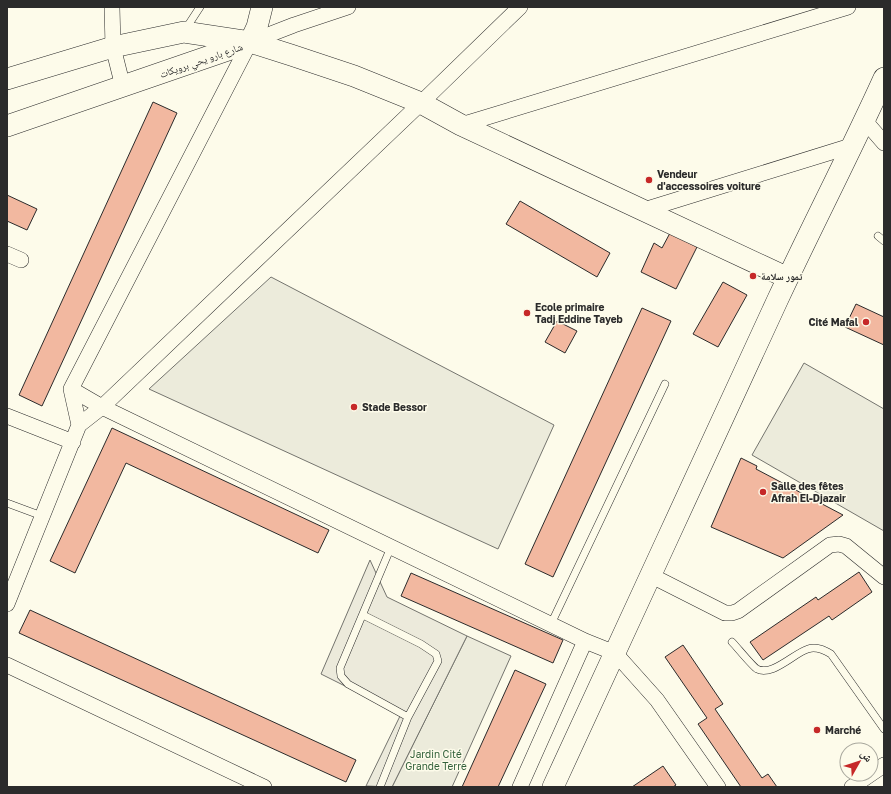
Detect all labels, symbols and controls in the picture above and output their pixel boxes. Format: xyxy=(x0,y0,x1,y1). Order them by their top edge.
street label: شارع بارو يحي برويكات xyxy=(158,40,245,82)
place label: Vendeur d'accessoires voiture xyxy=(657,168,761,192)
marker: Vendeur d'accessoires voiture xyxy=(644,175,654,185)
place label: تمور سلامة xyxy=(761,270,803,283)
marker: تمور سلامة xyxy=(748,271,758,281)
place label: Ecole primaire Tadj Eddine Tayeb xyxy=(535,301,623,325)
marker: Ecole primaire Tadj Eddine Tayeb xyxy=(522,308,532,318)
place label: Cité Mafal xyxy=(808,316,859,328)
marker: Cité Mafal xyxy=(861,317,871,327)
place label: Stade Bessor xyxy=(362,401,427,413)
marker: Stade Bessor xyxy=(349,402,359,412)
place label: Salle des fêtes Afrah El-Djazair xyxy=(771,480,846,504)
marker: Salle des fêtes Afrah El-Djazair xyxy=(758,487,768,497)
place label: Marché xyxy=(825,724,861,736)
marker: Marché xyxy=(812,725,822,735)
north arrow xyxy=(839,742,879,782)
text: ش xyxy=(857,747,876,766)
park label: Jardin Cité Grande Terre xyxy=(405,748,467,772)

